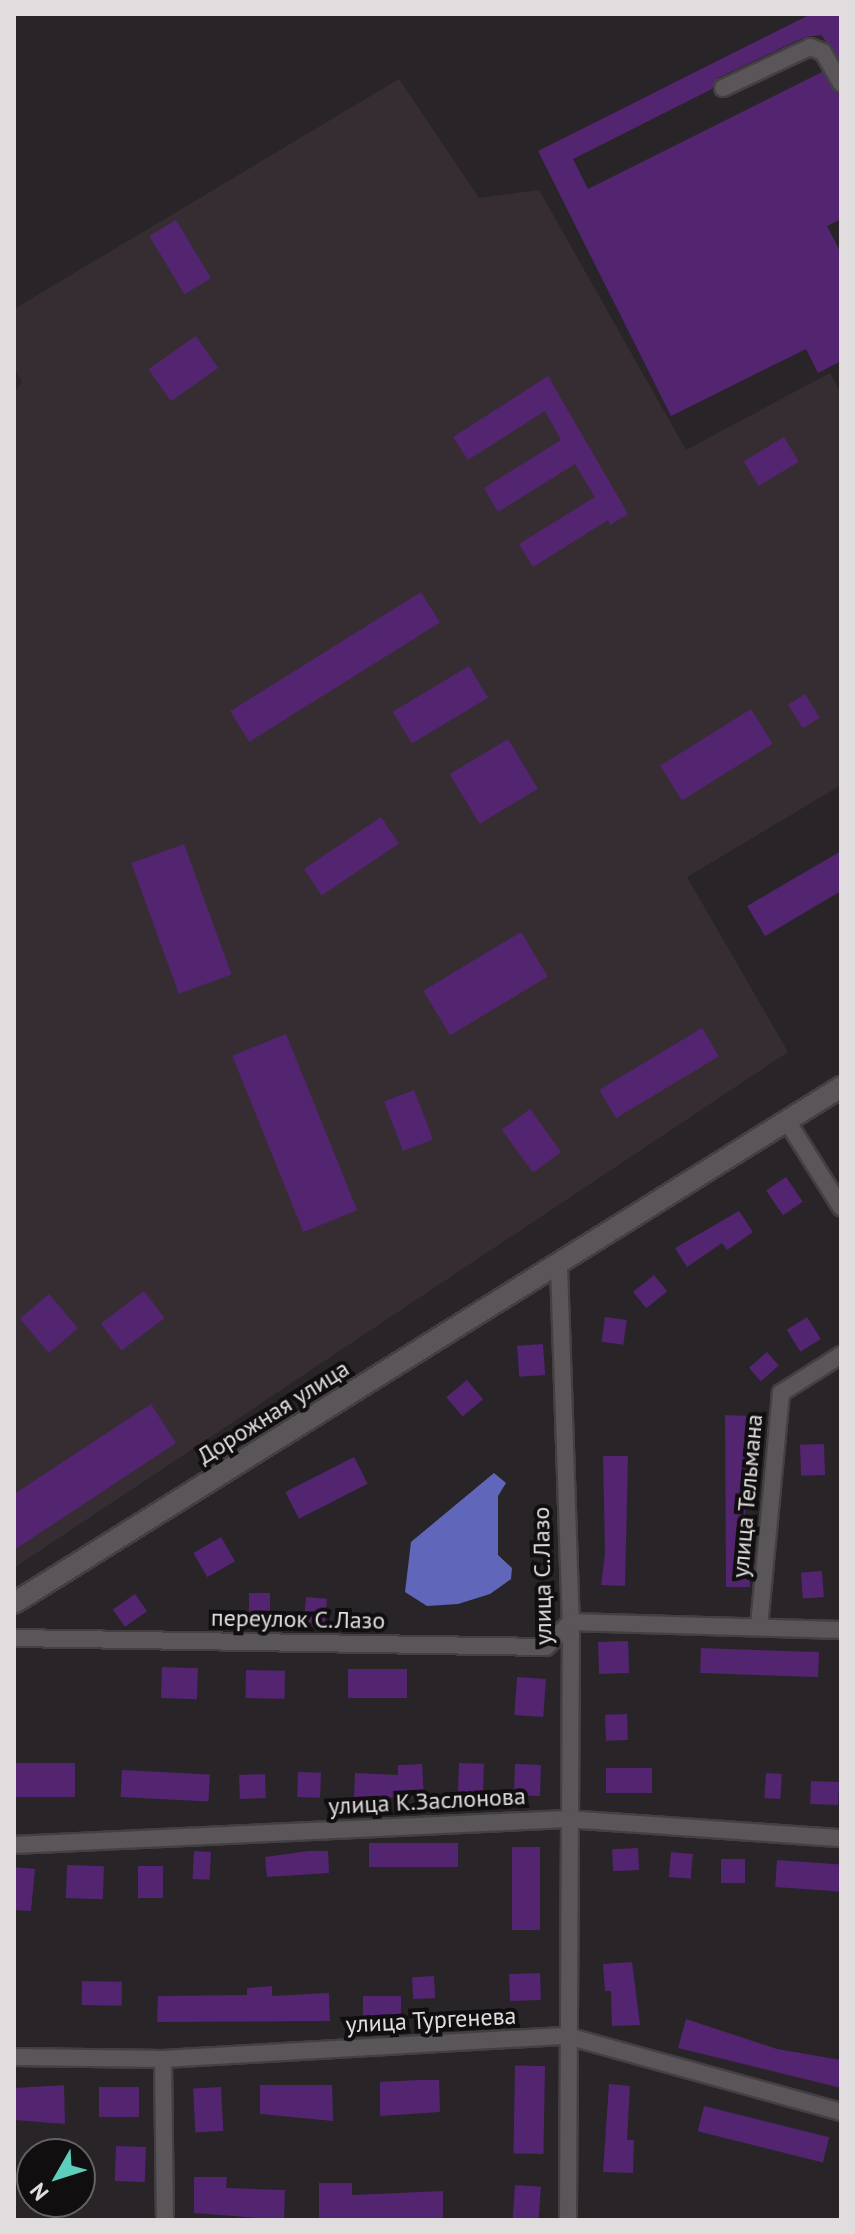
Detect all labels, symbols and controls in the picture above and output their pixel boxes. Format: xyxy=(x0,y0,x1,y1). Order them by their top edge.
street label: Дорожная улица xyxy=(192,1354,354,1470)
street label: улица Тельмана xyxy=(725,1413,769,1579)
street label: улица С.Лазо xyxy=(526,1507,558,1645)
street label: переулок С.Лазо xyxy=(211,1603,385,1635)
street label: улица К.Заслонова xyxy=(328,1781,526,1821)
street label: улица Тургенева xyxy=(345,2001,517,2039)
north arrow xyxy=(16,2138,96,2218)
text: N xyxy=(23,2177,54,2206)

